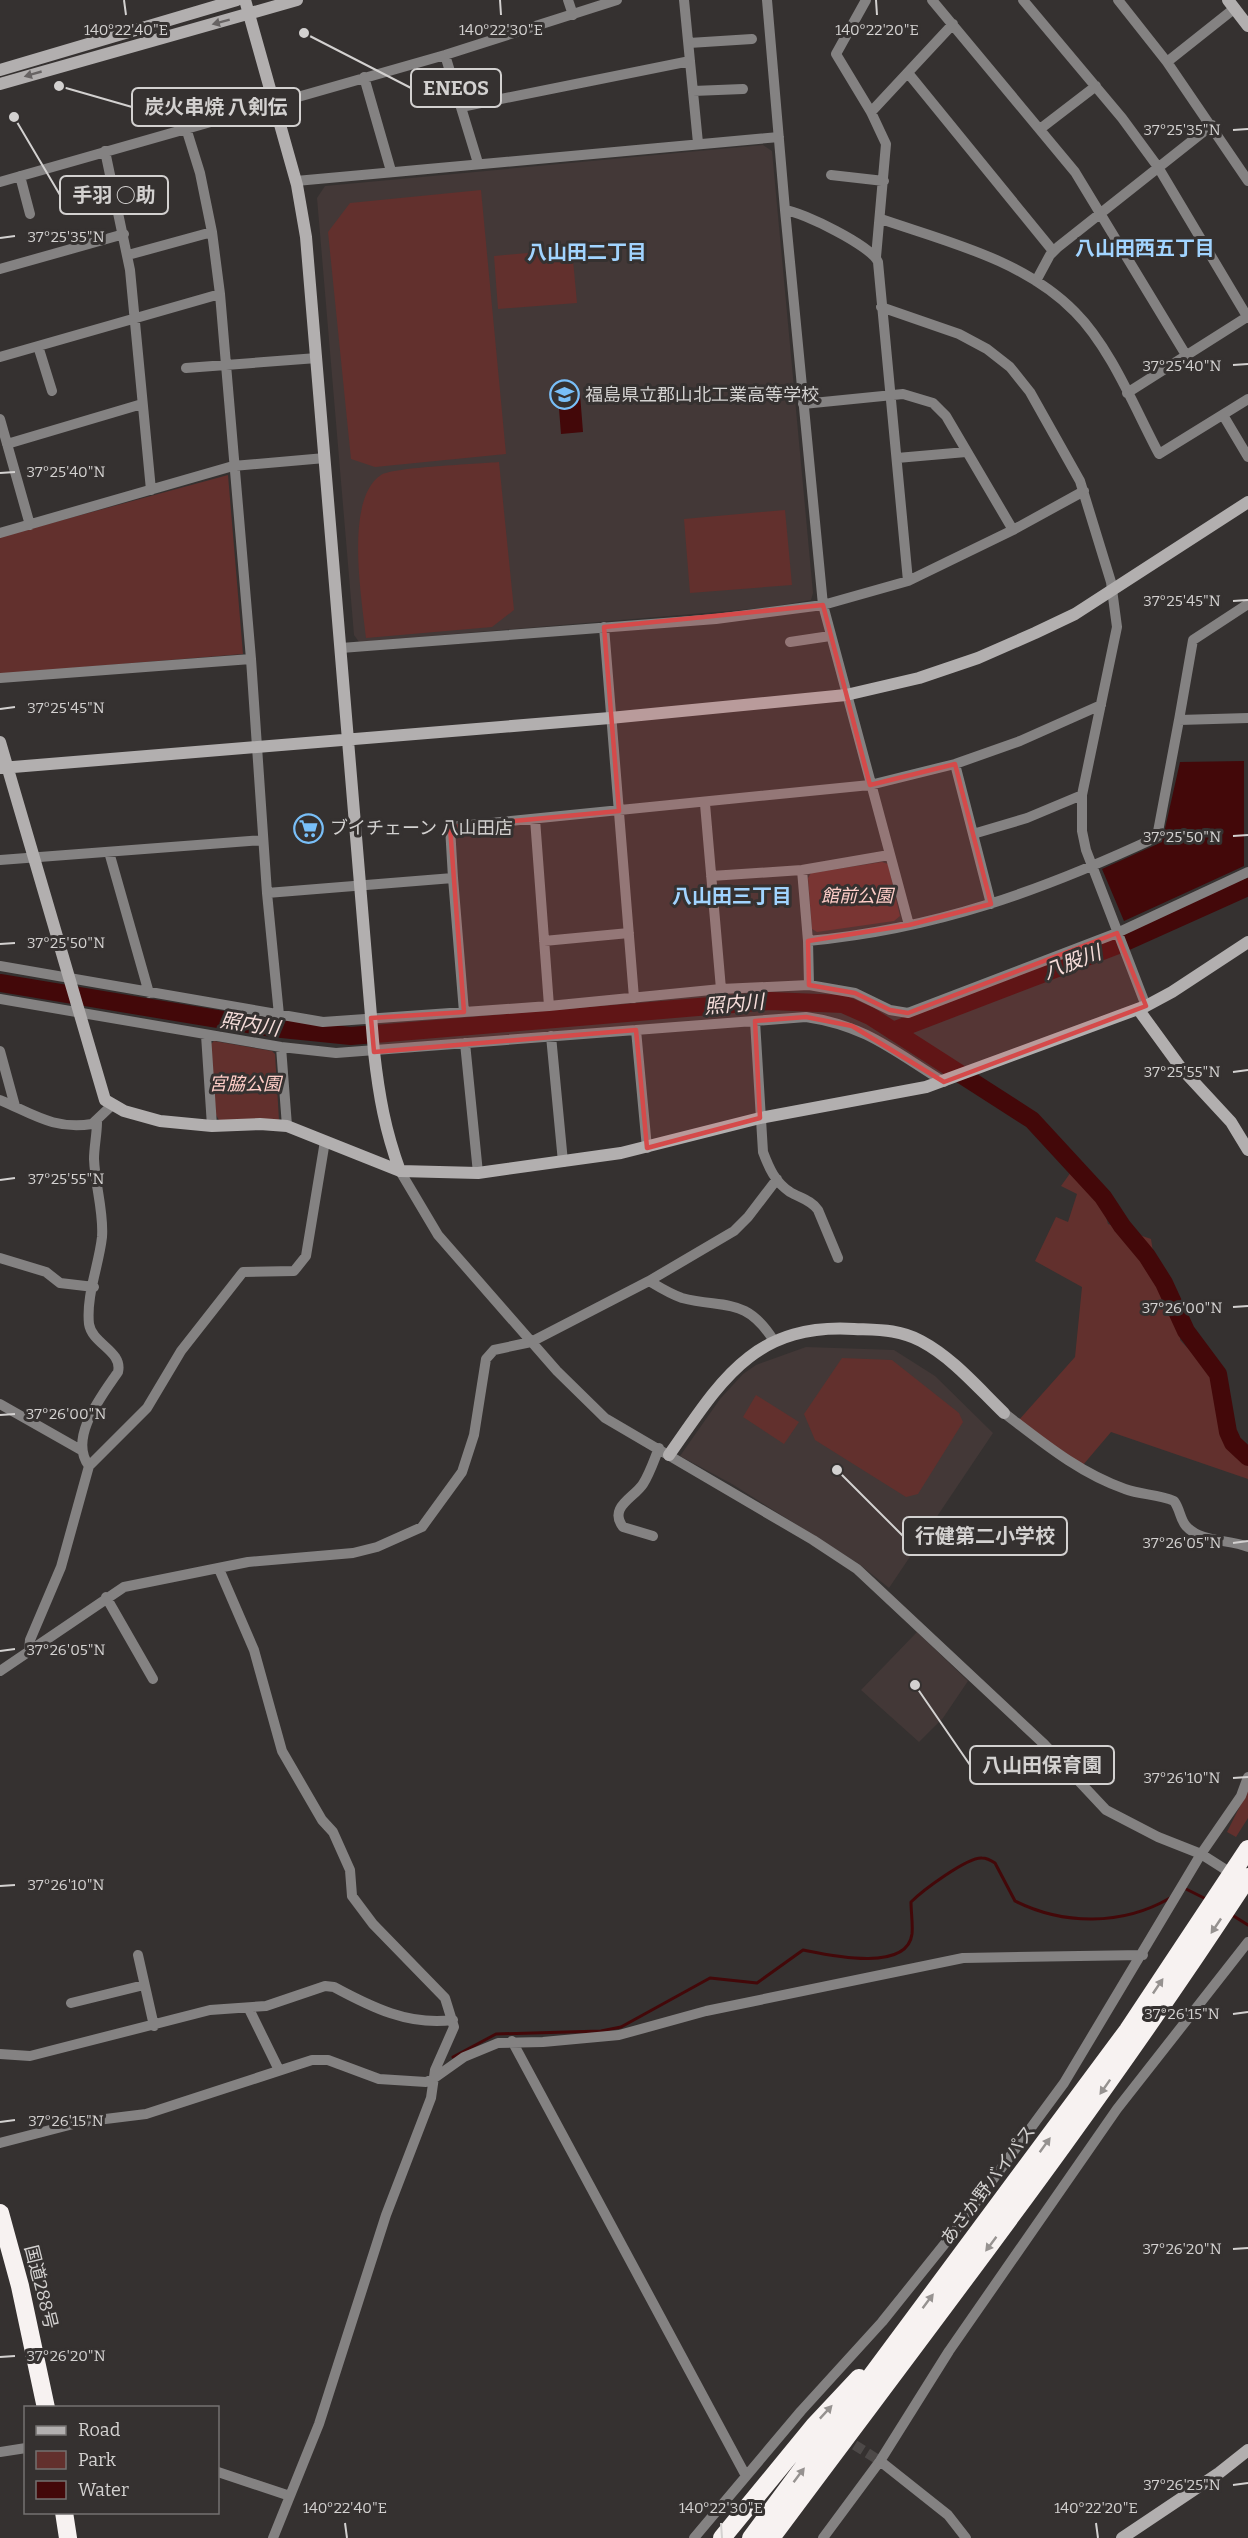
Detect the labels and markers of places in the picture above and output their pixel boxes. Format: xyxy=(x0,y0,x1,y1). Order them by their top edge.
callout: ENEOS xyxy=(411,69,501,107)
callout: 炭火串焼 八剣伝 xyxy=(132,88,300,126)
callout: 手羽 ○助 xyxy=(60,176,168,214)
school or university icon: 福島県立郡山北工業高等学校 xyxy=(548,379,580,411)
place label: 福島県立郡山北工業高等学校 xyxy=(585,384,819,406)
supermarket icon: ブイチェーン 八山田店 xyxy=(293,812,325,844)
place label: ブイチェーン 八山田店 xyxy=(330,817,513,839)
callout: 行健第二小学校 xyxy=(903,1517,1067,1555)
callout: 八山田保育園 xyxy=(970,1746,1114,1784)

